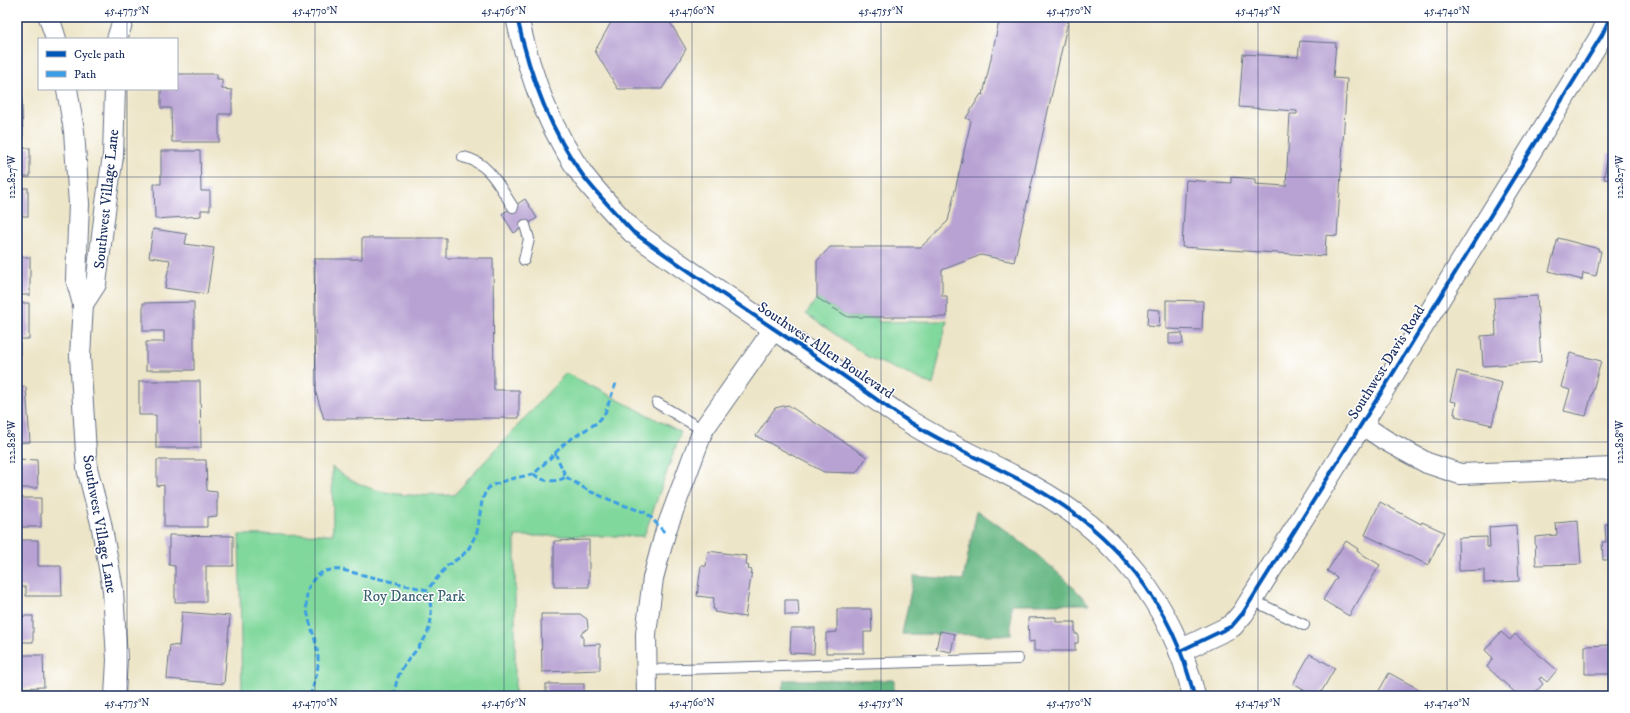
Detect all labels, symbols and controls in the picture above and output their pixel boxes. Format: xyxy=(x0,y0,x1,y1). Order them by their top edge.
text: 45.4775°N xyxy=(104,5,150,17)
text: 45.4770°N xyxy=(292,5,338,17)
text: 45.4765°N xyxy=(481,5,527,17)
text: 45.4760°N xyxy=(669,5,715,17)
text: 45.4755°N xyxy=(859,5,903,17)
text: 45.4750°N xyxy=(1046,5,1092,17)
text: 45.4745°N xyxy=(1235,5,1281,17)
text: 45.4740°N xyxy=(1424,5,1470,17)
legend xyxy=(38,38,178,90)
text: Cycle path xyxy=(74,47,126,62)
text: Path xyxy=(74,67,97,82)
street label: Southwest Village Lane xyxy=(90,128,123,270)
text: 122.827°W xyxy=(6,154,18,199)
text: 122.827°W xyxy=(1614,154,1626,199)
street label: Southwest Allen Boulevard xyxy=(754,298,898,403)
street label: Southwest Davis Road xyxy=(1344,301,1429,423)
text: 122.828°W xyxy=(6,420,18,464)
text: 122.828°W xyxy=(1614,420,1626,464)
street label: Southwest Village Lane xyxy=(78,453,121,595)
park label: Roy Dancer Park xyxy=(363,587,466,606)
text: 45.4775°N xyxy=(104,697,150,709)
text: 45.4770°N xyxy=(292,697,338,709)
text: 45.4765°N xyxy=(481,697,527,709)
text: 45.4760°N xyxy=(669,697,715,709)
text: 45.4755°N xyxy=(859,697,903,709)
text: 45.4750°N xyxy=(1046,697,1092,709)
text: 45.4745°N xyxy=(1235,697,1281,709)
text: 45.4740°N xyxy=(1424,697,1470,709)

